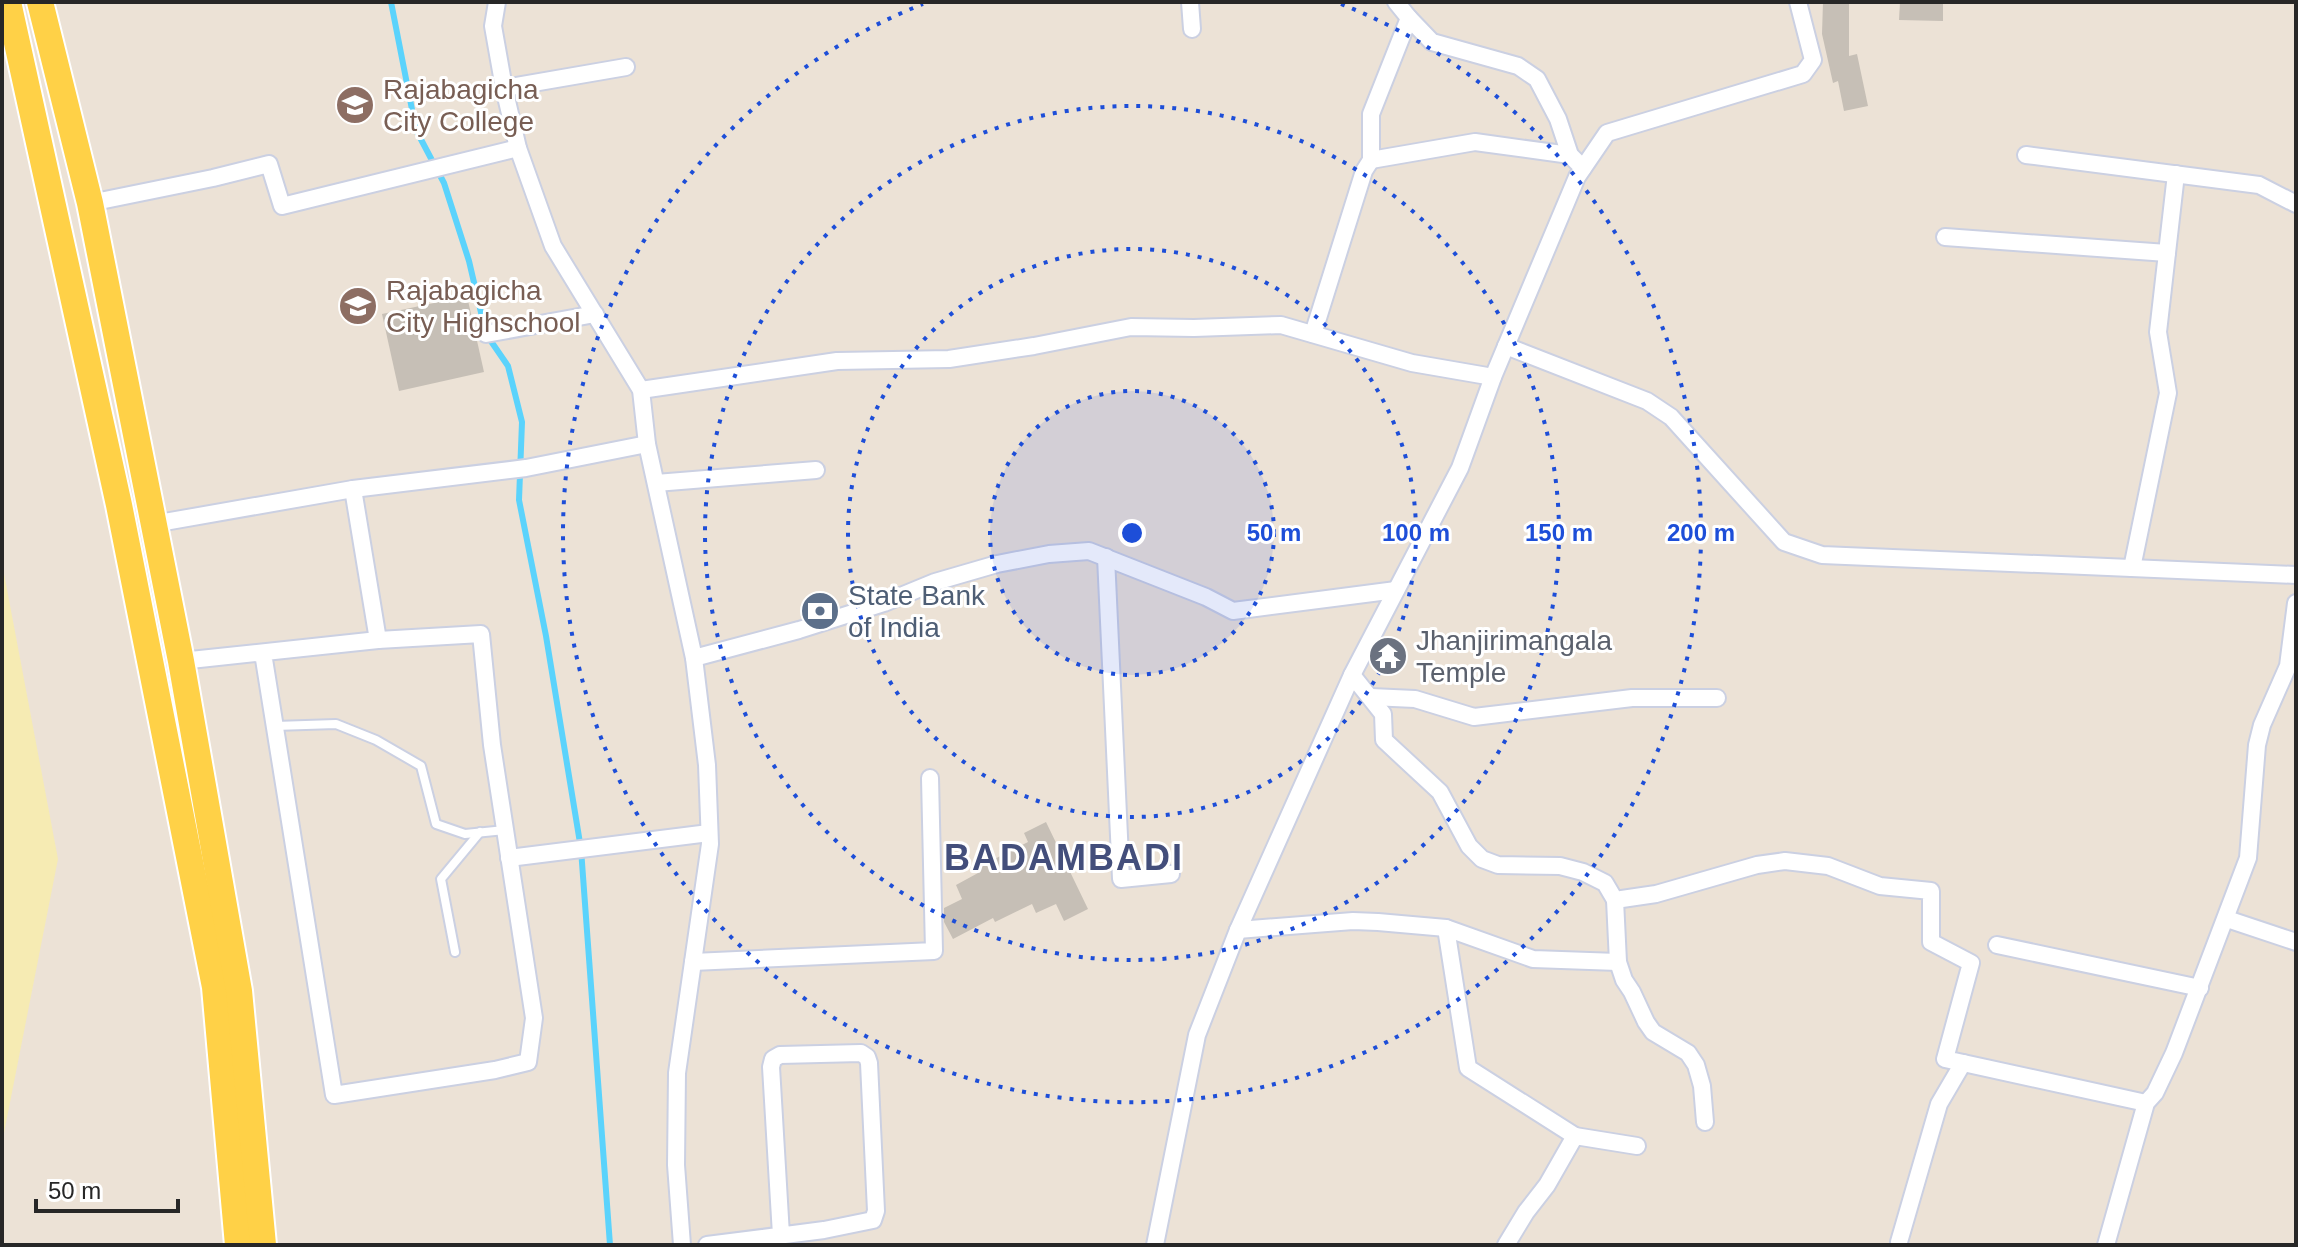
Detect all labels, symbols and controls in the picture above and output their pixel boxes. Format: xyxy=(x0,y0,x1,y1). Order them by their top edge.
place label: Rajabagicha City College xyxy=(383,74,539,137)
school or university icon: Rajabagicha City College xyxy=(334,84,376,126)
place label: Rajabagicha City Highschool xyxy=(386,275,581,338)
school or university icon: Rajabagicha City Highschool xyxy=(337,285,379,327)
centre of rings xyxy=(1118,519,1146,547)
text: 50 m xyxy=(1247,519,1301,546)
text: 100 m xyxy=(1382,519,1450,546)
text: 150 m xyxy=(1525,519,1593,546)
text: 200 m xyxy=(1667,519,1735,546)
place label: State Bank of India xyxy=(848,580,986,643)
bank icon: State Bank of India xyxy=(799,590,841,632)
place label: Jhanjirimangala Temple xyxy=(1416,625,1613,688)
temple icon: Jhanjirimangala Temple xyxy=(1367,635,1409,677)
district label: BADAMBADI xyxy=(944,837,1184,878)
scale bar xyxy=(36,1163,178,1213)
text: 50 m xyxy=(48,1177,101,1204)

